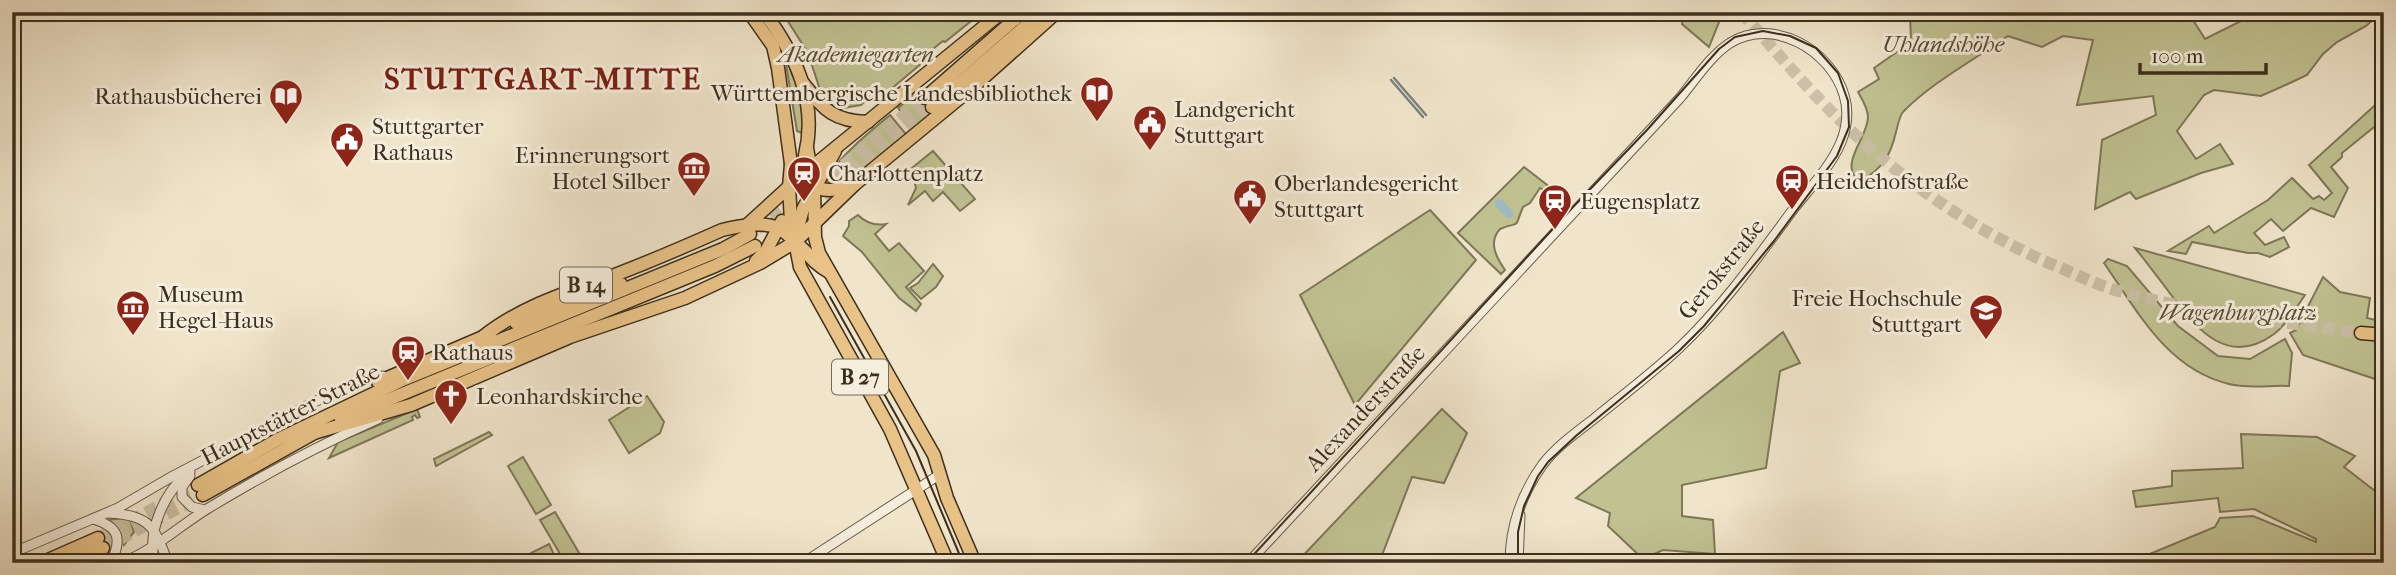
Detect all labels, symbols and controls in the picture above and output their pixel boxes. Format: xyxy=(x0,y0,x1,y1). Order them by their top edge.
park label: Uhlandshöhe xyxy=(1882,31,2005,58)
scale bar xyxy=(2140,32,2266,76)
park label: Akademiegarten xyxy=(775,41,934,68)
text: 100 m xyxy=(2151,44,2204,68)
district label: STUTTGART-MITTE xyxy=(384,62,702,97)
library icon: Württembergische Landesbibliothek xyxy=(1078,74,1116,123)
library icon: Rathausbücherei xyxy=(267,77,305,126)
place label: Württembergische Landesbibliothek xyxy=(710,80,1073,107)
place label: Rathausbücherei xyxy=(94,83,262,110)
place label: Landgericht Stuttgart xyxy=(1174,96,1295,149)
public building icon: Landgericht Stuttgart xyxy=(1131,103,1169,152)
place label: Stuttgarter Rathaus xyxy=(372,113,484,166)
public building icon: Stuttgarter Rathaus xyxy=(328,120,366,169)
place label: Erinnerungsort Hotel Silber xyxy=(515,142,670,195)
museum icon: Erinnerungsort Hotel Silber xyxy=(675,149,713,198)
station icon: Charlottenplatz xyxy=(785,154,823,203)
place label: Charlottenplatz xyxy=(828,160,983,187)
station icon: Heidehofstraße xyxy=(1773,162,1811,211)
place label: Heidehofstraße xyxy=(1816,168,1969,195)
place label: Oberlandesgericht Stuttgart xyxy=(1274,170,1459,223)
public building icon: Oberlandesgericht Stuttgart xyxy=(1231,177,1269,226)
station icon: Eugensplatz xyxy=(1536,182,1574,231)
place label: Eugensplatz xyxy=(1580,188,1700,215)
street label: Gerokstraße xyxy=(1673,214,1770,325)
road number: B 14 xyxy=(560,268,612,302)
place label: Museum Hegel-Haus xyxy=(158,281,273,334)
place label: Freie Hochschule Stuttgart xyxy=(1791,285,1962,338)
museum icon: Museum Hegel-Haus xyxy=(114,288,152,337)
school or university icon: Freie Hochschule Stuttgart xyxy=(1967,292,2005,341)
park label: Wagenburgplatz xyxy=(2159,299,2317,326)
station icon: Rathaus xyxy=(389,333,427,382)
place label: Rathaus xyxy=(432,339,513,366)
street label: Alexanderstraße xyxy=(1299,340,1431,478)
street label: Hauptstätter Straße xyxy=(196,358,384,471)
road number: B 27 xyxy=(832,360,888,394)
church icon: Leonhardskirche xyxy=(432,377,470,426)
place label: Leonhardskirche xyxy=(476,383,643,410)

